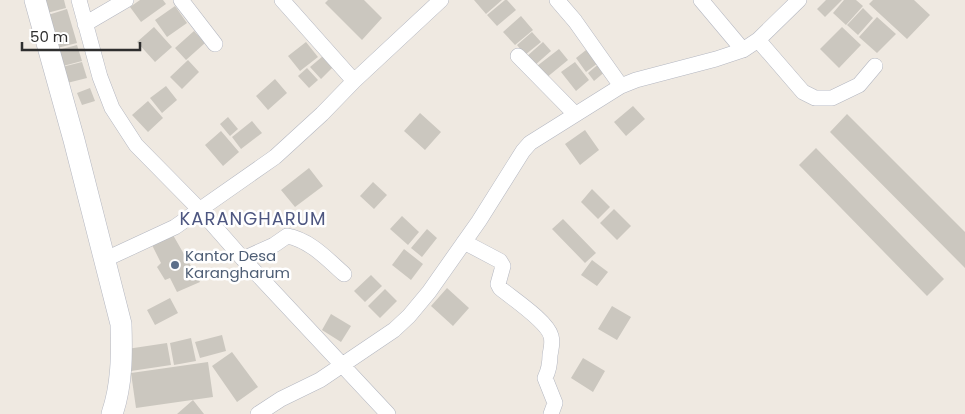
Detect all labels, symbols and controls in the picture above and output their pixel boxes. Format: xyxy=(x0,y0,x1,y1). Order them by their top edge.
scale bar xyxy=(22,20,140,52)
text: 50 m xyxy=(30,26,68,47)
district label: KARANGHARUM xyxy=(180,206,326,231)
place label: Kantor Desa Karangharum xyxy=(185,245,290,283)
marker: Kantor Desa Karangharum xyxy=(169,259,181,271)

